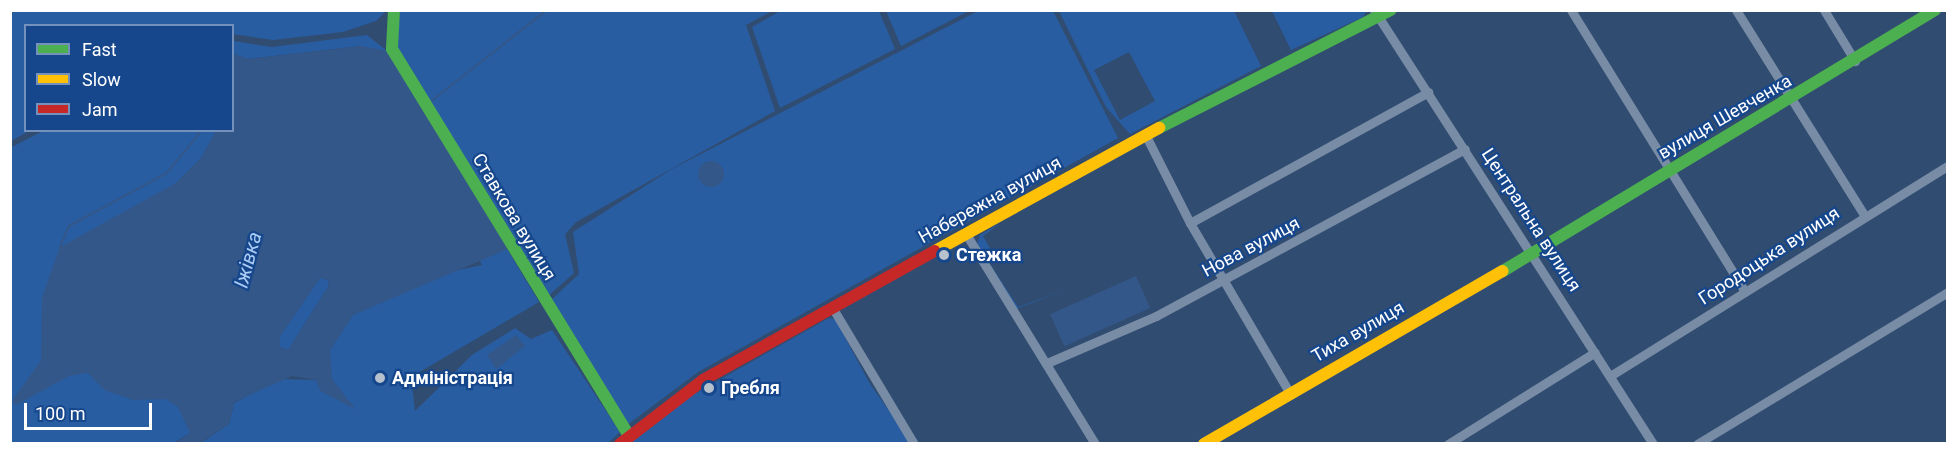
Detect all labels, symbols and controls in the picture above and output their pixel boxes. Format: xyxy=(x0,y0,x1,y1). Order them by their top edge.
legend xyxy=(24,24,234,132)
text: Fast xyxy=(82,39,117,60)
text: Slow xyxy=(82,69,121,90)
street label: вулиця Шевченка xyxy=(1655,70,1795,164)
text: Jam xyxy=(82,99,118,120)
street label: Центральна вулиця xyxy=(1477,144,1585,296)
street label: Ставкова вулиця xyxy=(468,150,560,284)
street label: Набережна вулиця xyxy=(915,152,1065,248)
street label: Городоцька вулиця xyxy=(1694,202,1844,310)
street label: Нова вулиця xyxy=(1198,212,1304,282)
water label: Іжівка xyxy=(229,229,267,291)
place label: Стежка xyxy=(956,244,1021,266)
marker: Стежка xyxy=(937,248,951,262)
street label: Тиха вулиця xyxy=(1308,297,1408,367)
place label: Адміністрація xyxy=(392,367,513,389)
marker: Адміністрація xyxy=(373,371,387,385)
place label: Гребля xyxy=(721,377,780,399)
marker: Гребля xyxy=(702,381,716,395)
scale bar xyxy=(27,391,154,429)
text: 100 m xyxy=(35,403,86,424)

